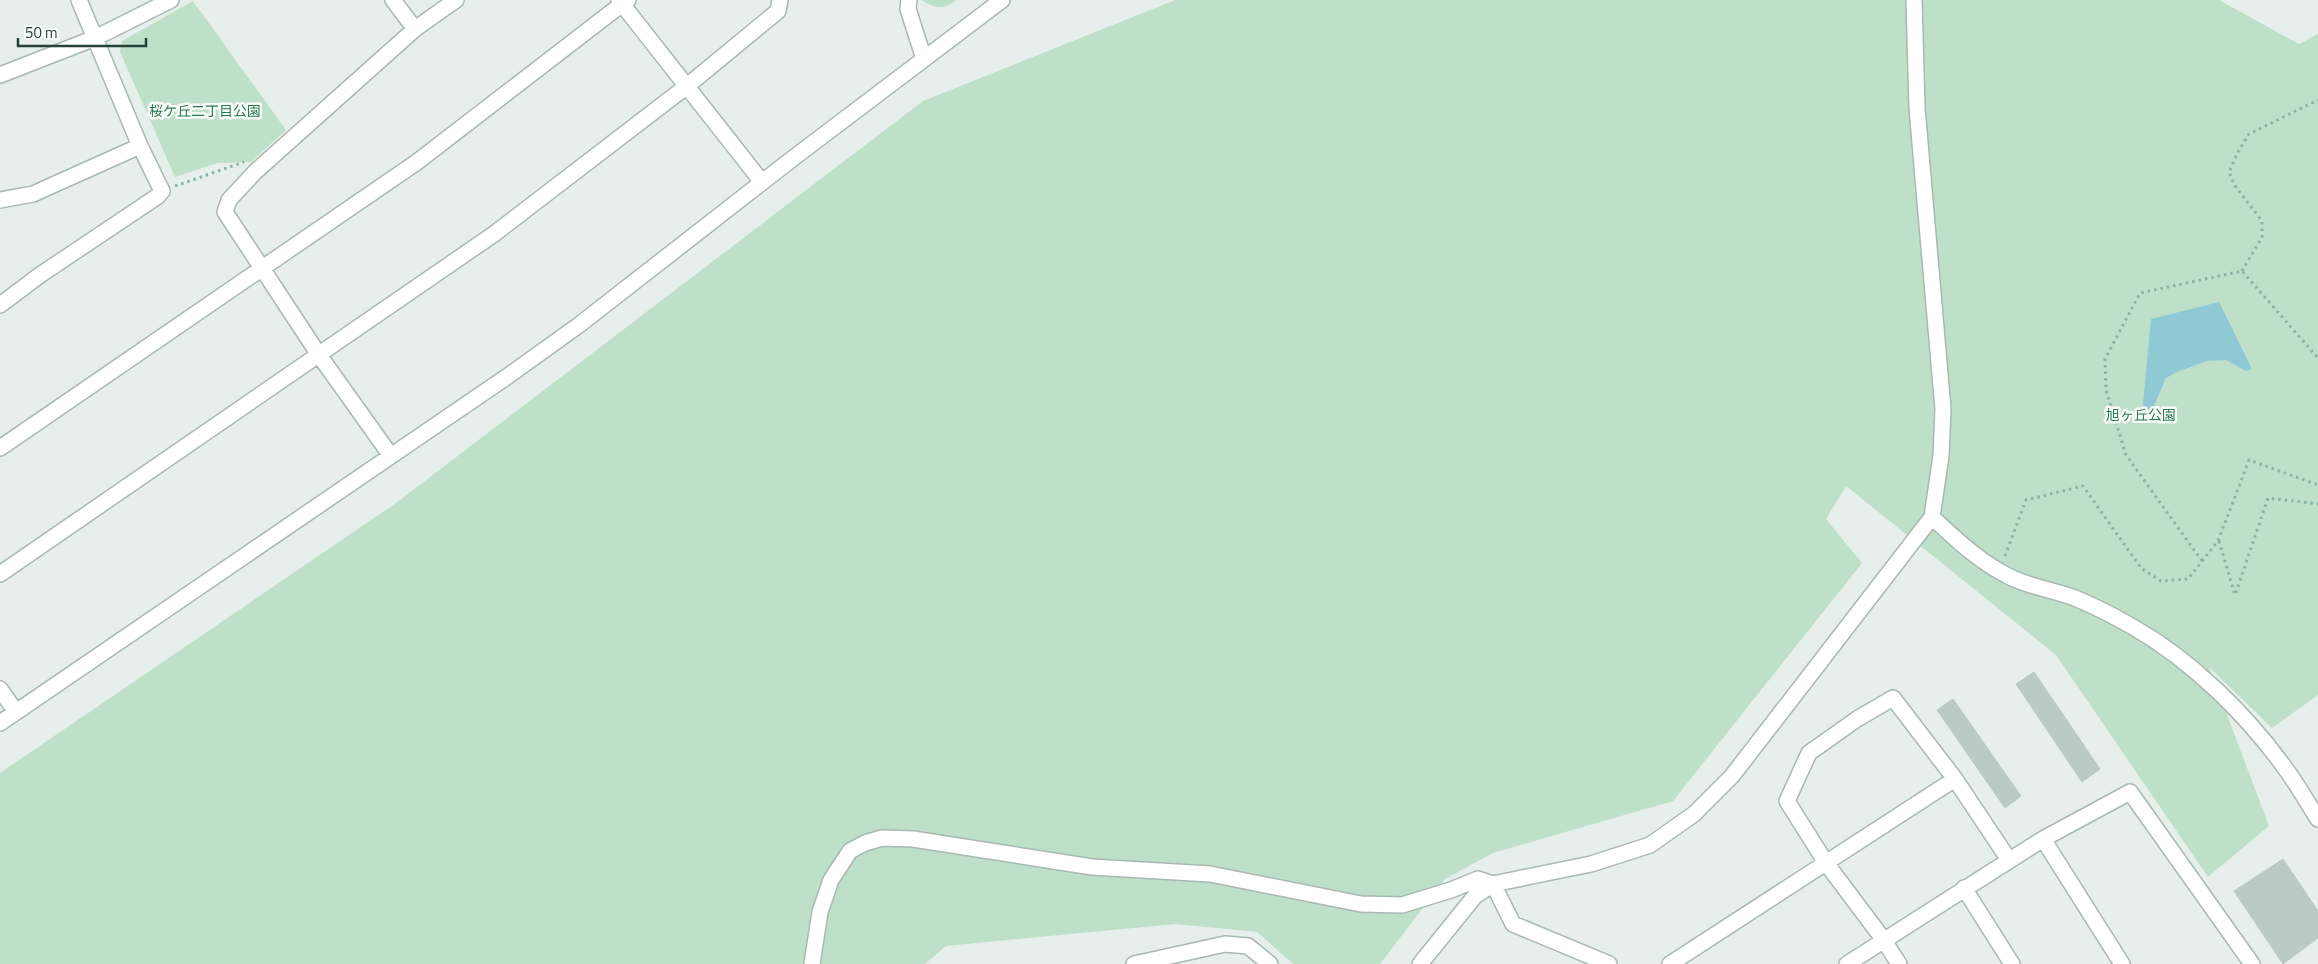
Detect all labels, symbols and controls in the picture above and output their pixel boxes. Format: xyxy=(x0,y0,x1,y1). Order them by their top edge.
scale bar xyxy=(18,15,145,47)
text: 50 m xyxy=(25,21,58,44)
park label: 桜ケ丘二丁目公園 xyxy=(149,100,261,121)
park label: 旭ヶ丘公園 xyxy=(2106,404,2176,425)

